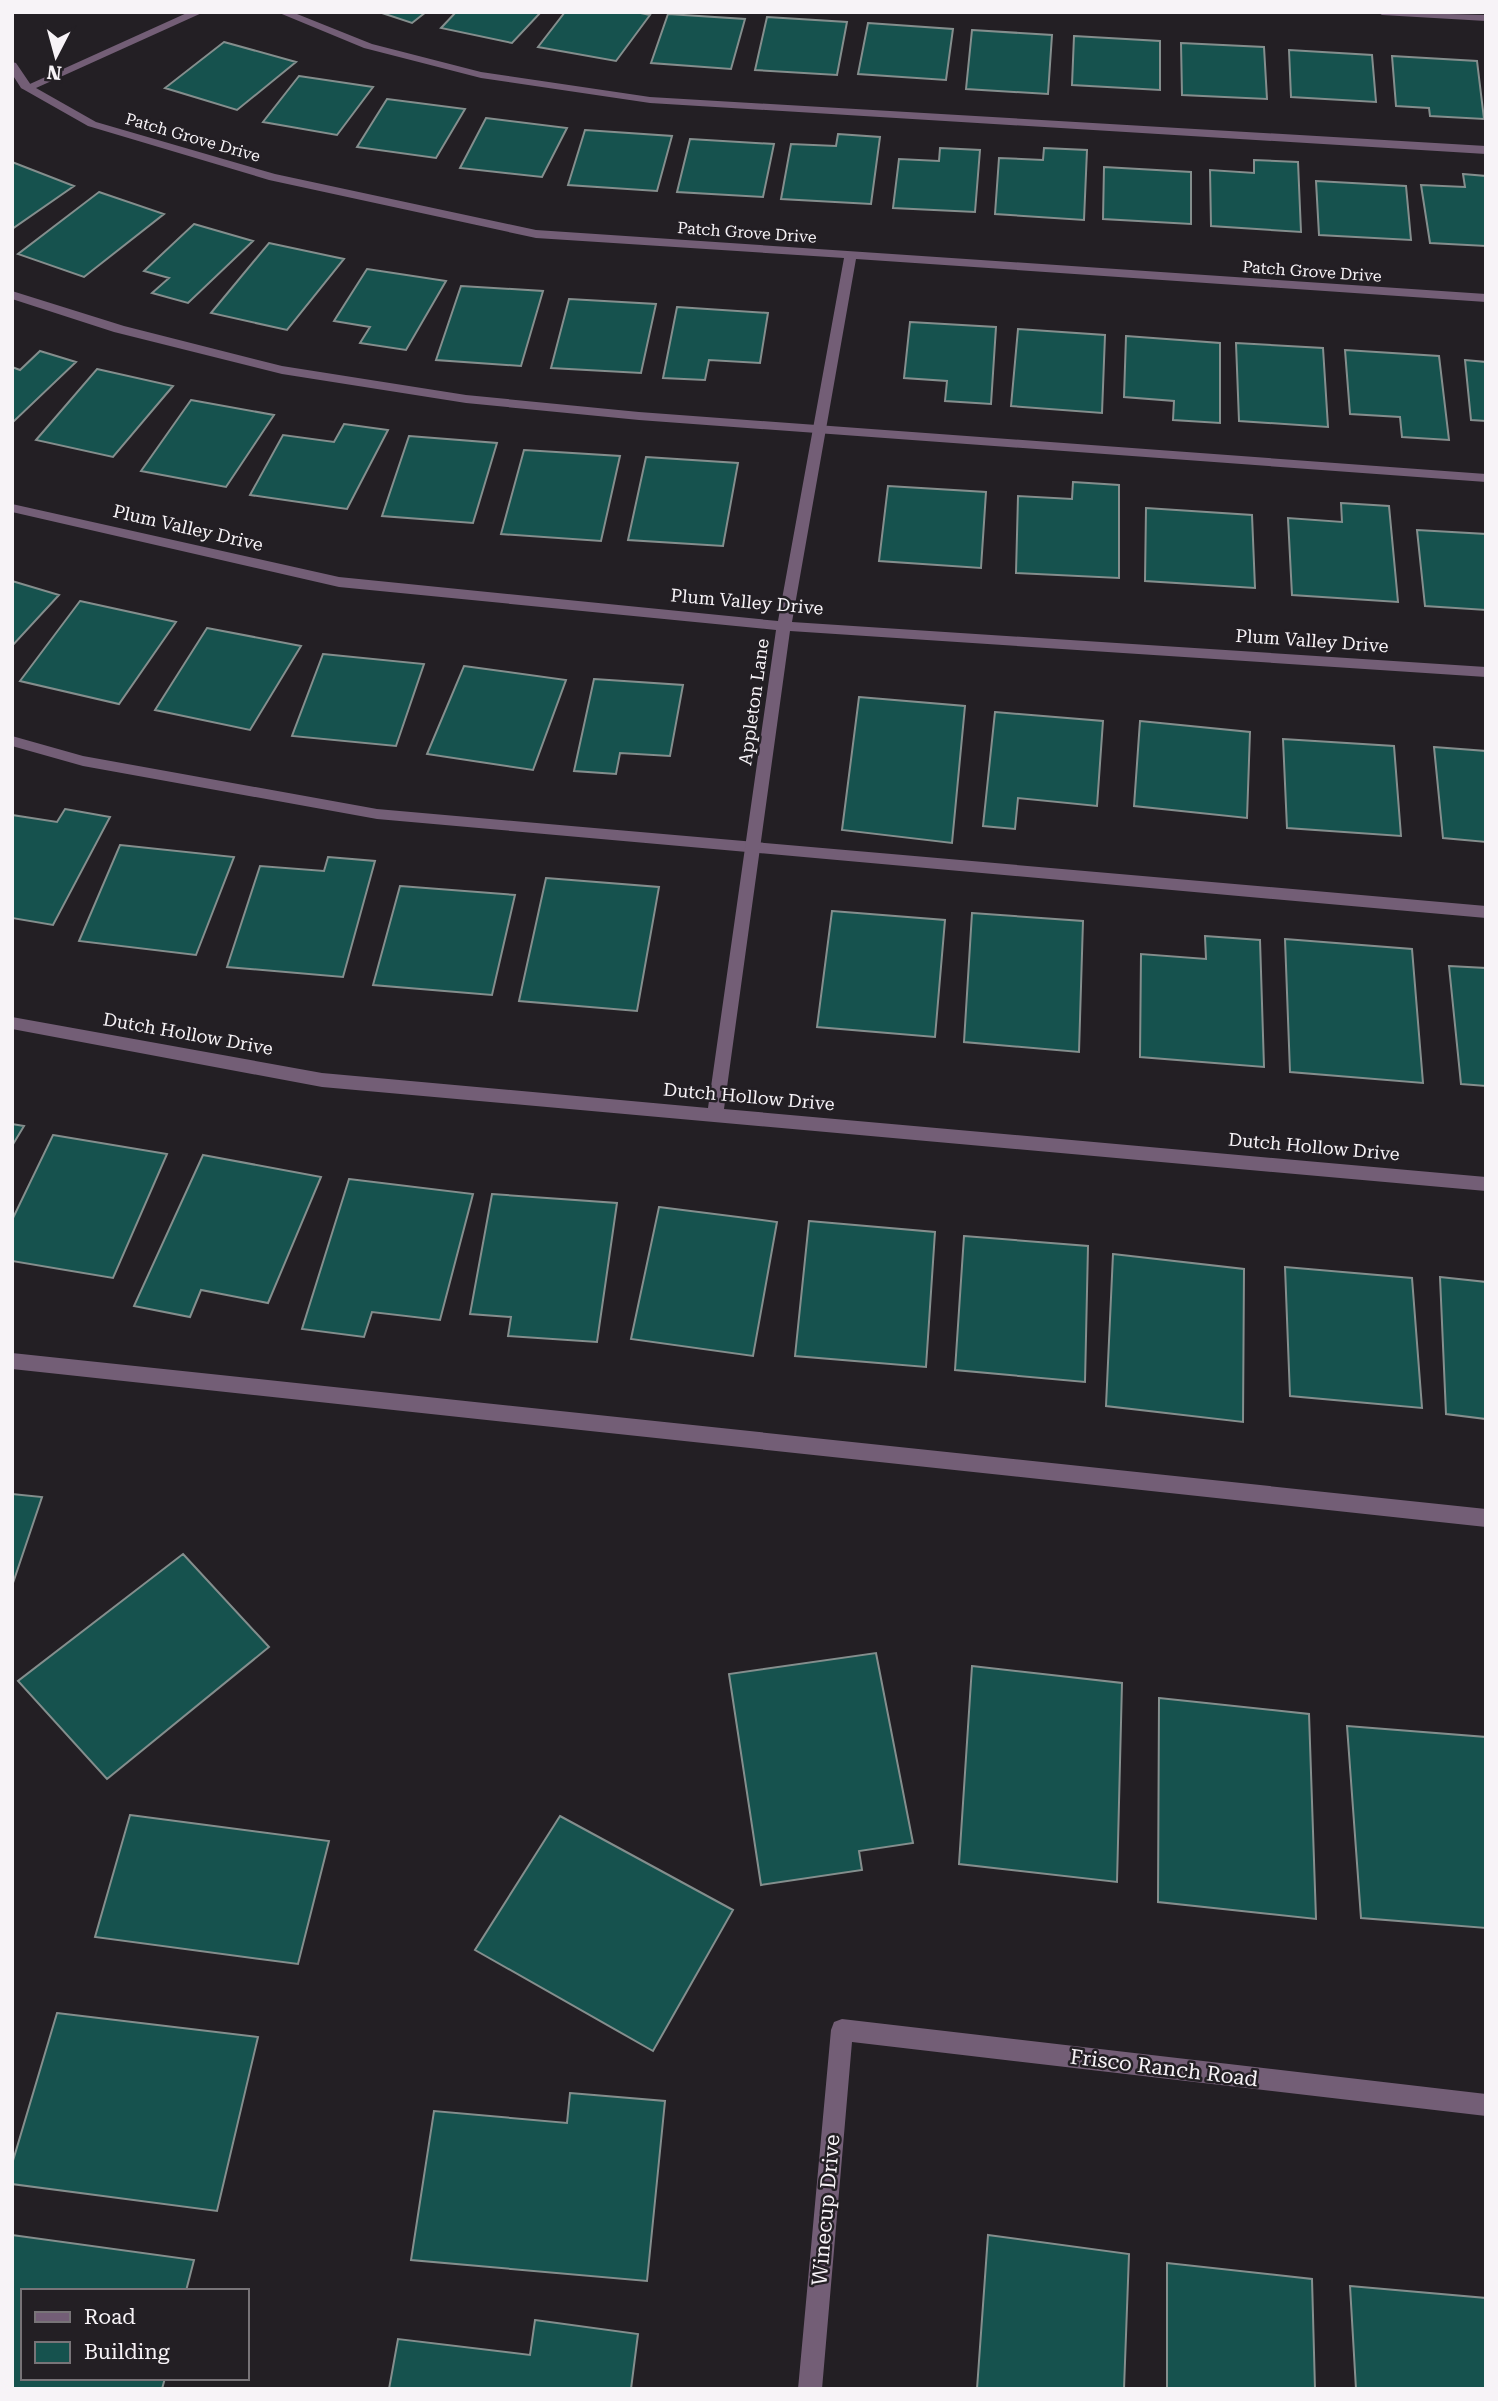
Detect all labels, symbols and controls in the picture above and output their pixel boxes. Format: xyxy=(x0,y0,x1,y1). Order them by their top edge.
north arrow xyxy=(21,21,91,91)
text: N xyxy=(45,60,63,85)
street label: Patch Grove Drive xyxy=(123,109,263,166)
street label: Patch Grove Drive xyxy=(677,218,817,247)
street label: Patch Grove Drive xyxy=(1242,257,1382,286)
street label: Plum Valley Drive xyxy=(111,500,265,555)
street label: Plum Valley Drive xyxy=(670,584,824,619)
street label: Plum Valley Drive xyxy=(1235,625,1389,656)
street label: Appleton Lane xyxy=(734,637,773,767)
street label: Dutch Hollow Drive xyxy=(102,1008,275,1059)
street label: Dutch Hollow Drive xyxy=(662,1079,836,1114)
street label: Dutch Hollow Drive xyxy=(1227,1129,1401,1164)
street label: Frisco Ranch Road xyxy=(1069,2045,1260,2092)
street label: Winecup Drive xyxy=(807,2133,845,2287)
legend xyxy=(21,2289,248,2380)
text: Road xyxy=(84,2305,136,2329)
text: Building xyxy=(84,2340,170,2364)

